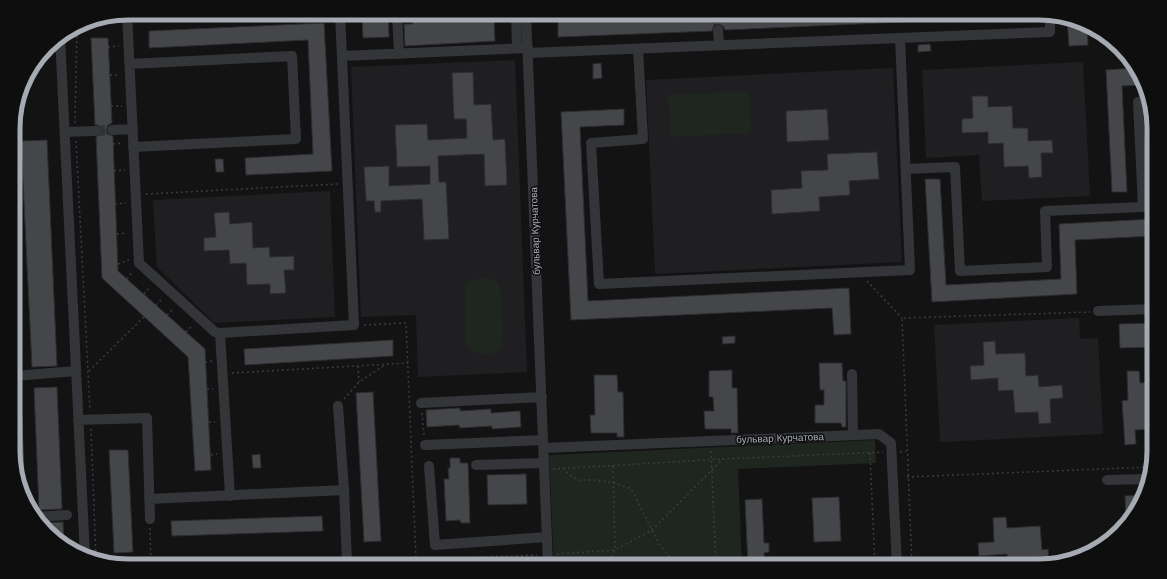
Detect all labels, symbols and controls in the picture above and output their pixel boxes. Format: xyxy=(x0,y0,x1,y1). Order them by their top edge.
street label: бульвар Курчатова xyxy=(528,186,542,275)
street label: бульвар Курчатова xyxy=(736,431,825,445)

